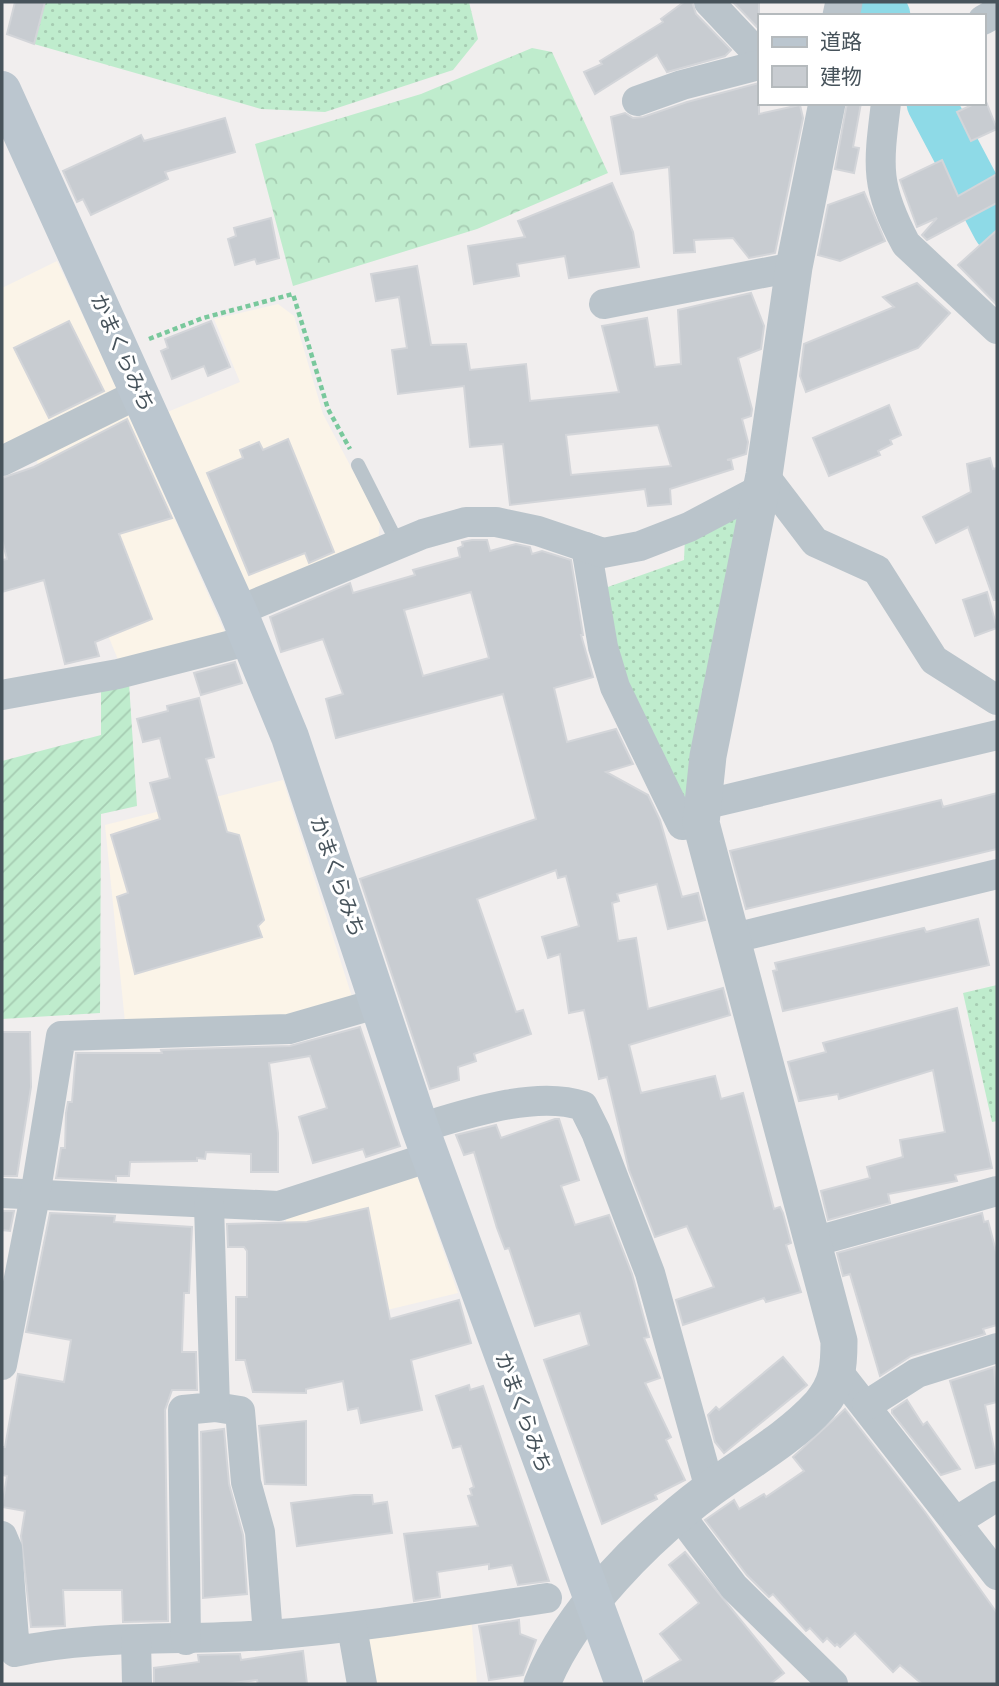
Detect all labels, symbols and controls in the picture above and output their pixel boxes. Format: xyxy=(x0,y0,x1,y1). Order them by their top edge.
legend xyxy=(758,14,985,105)
text: 道路 xyxy=(820,30,862,55)
text: 建物 xyxy=(820,65,862,90)
street label: かまくらみち xyxy=(85,290,159,416)
street label: かまくらみち xyxy=(305,813,369,941)
street label: かまくらみち xyxy=(490,1350,556,1476)

